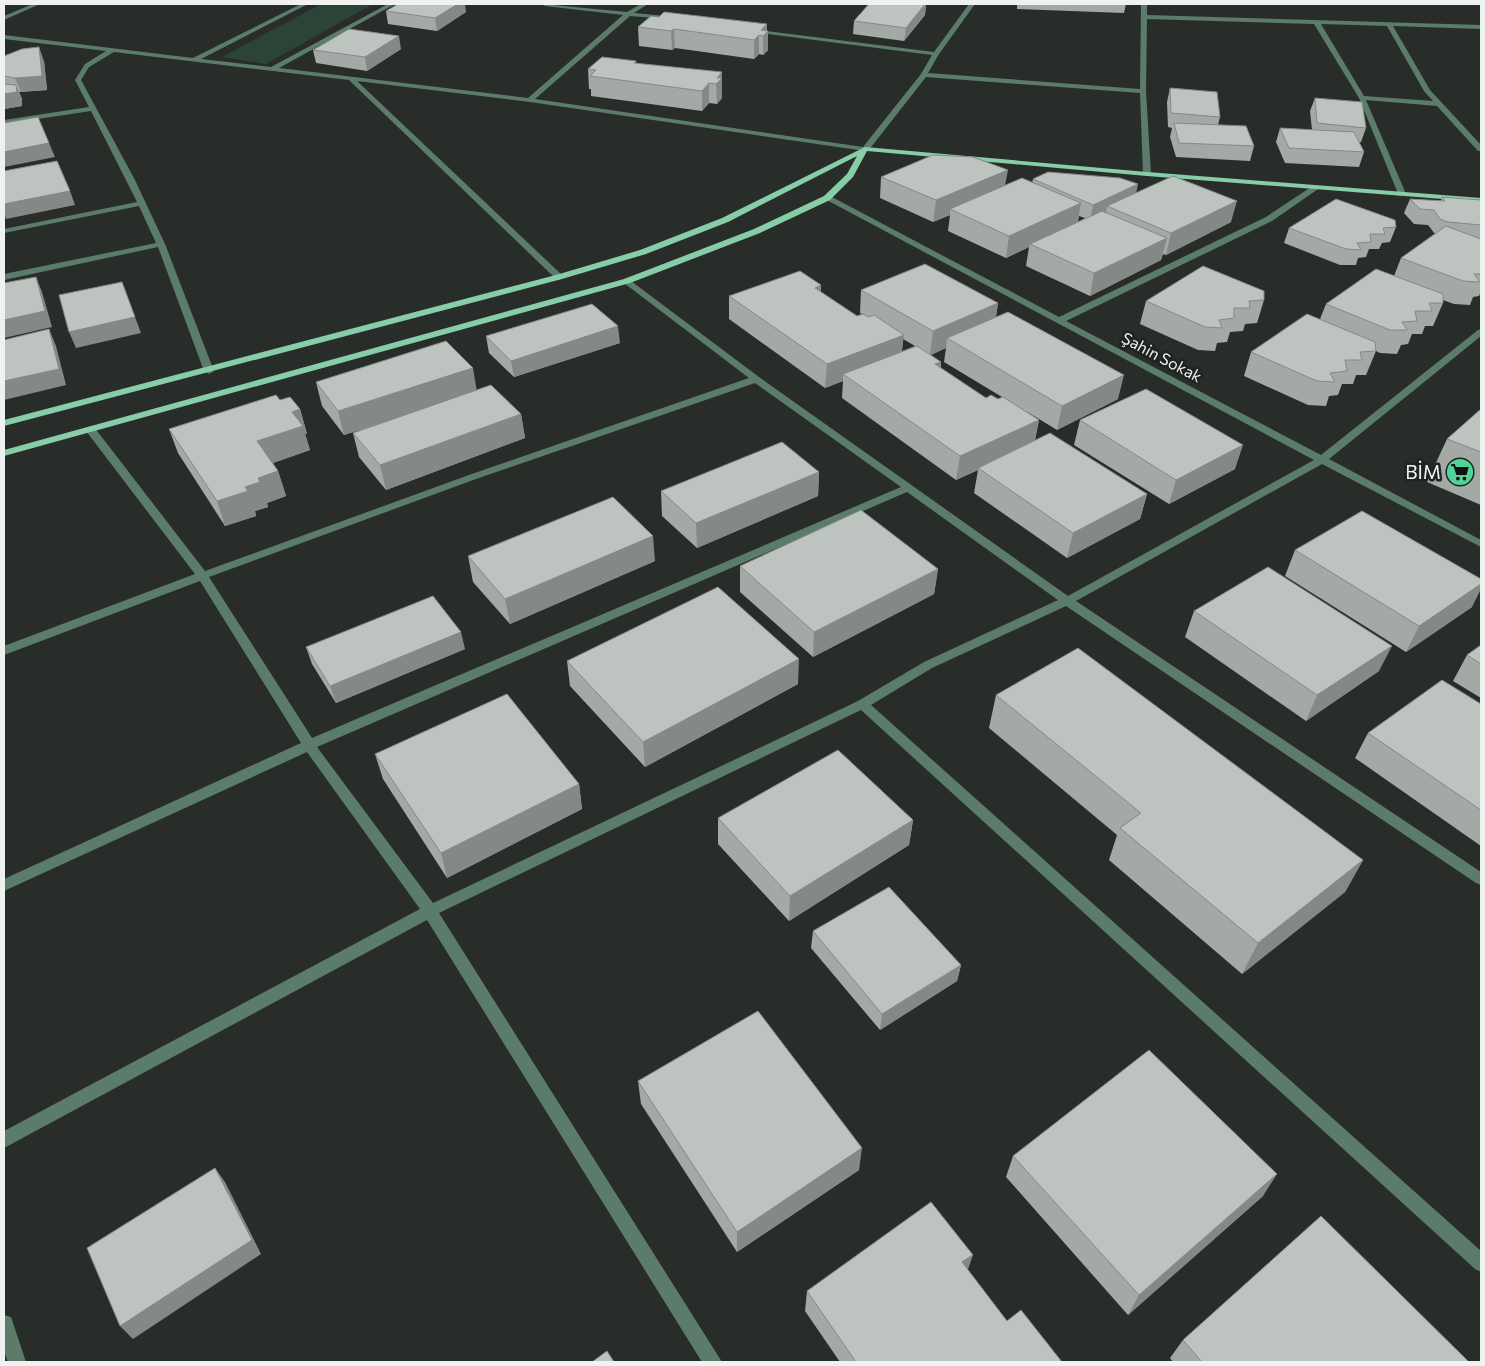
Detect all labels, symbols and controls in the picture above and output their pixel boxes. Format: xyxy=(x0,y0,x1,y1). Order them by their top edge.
street label: Şahin Sokak xyxy=(1119,328,1206,386)
supermarket icon: BİM xyxy=(1445,457,1475,487)
place label: BİM xyxy=(1405,460,1441,483)

